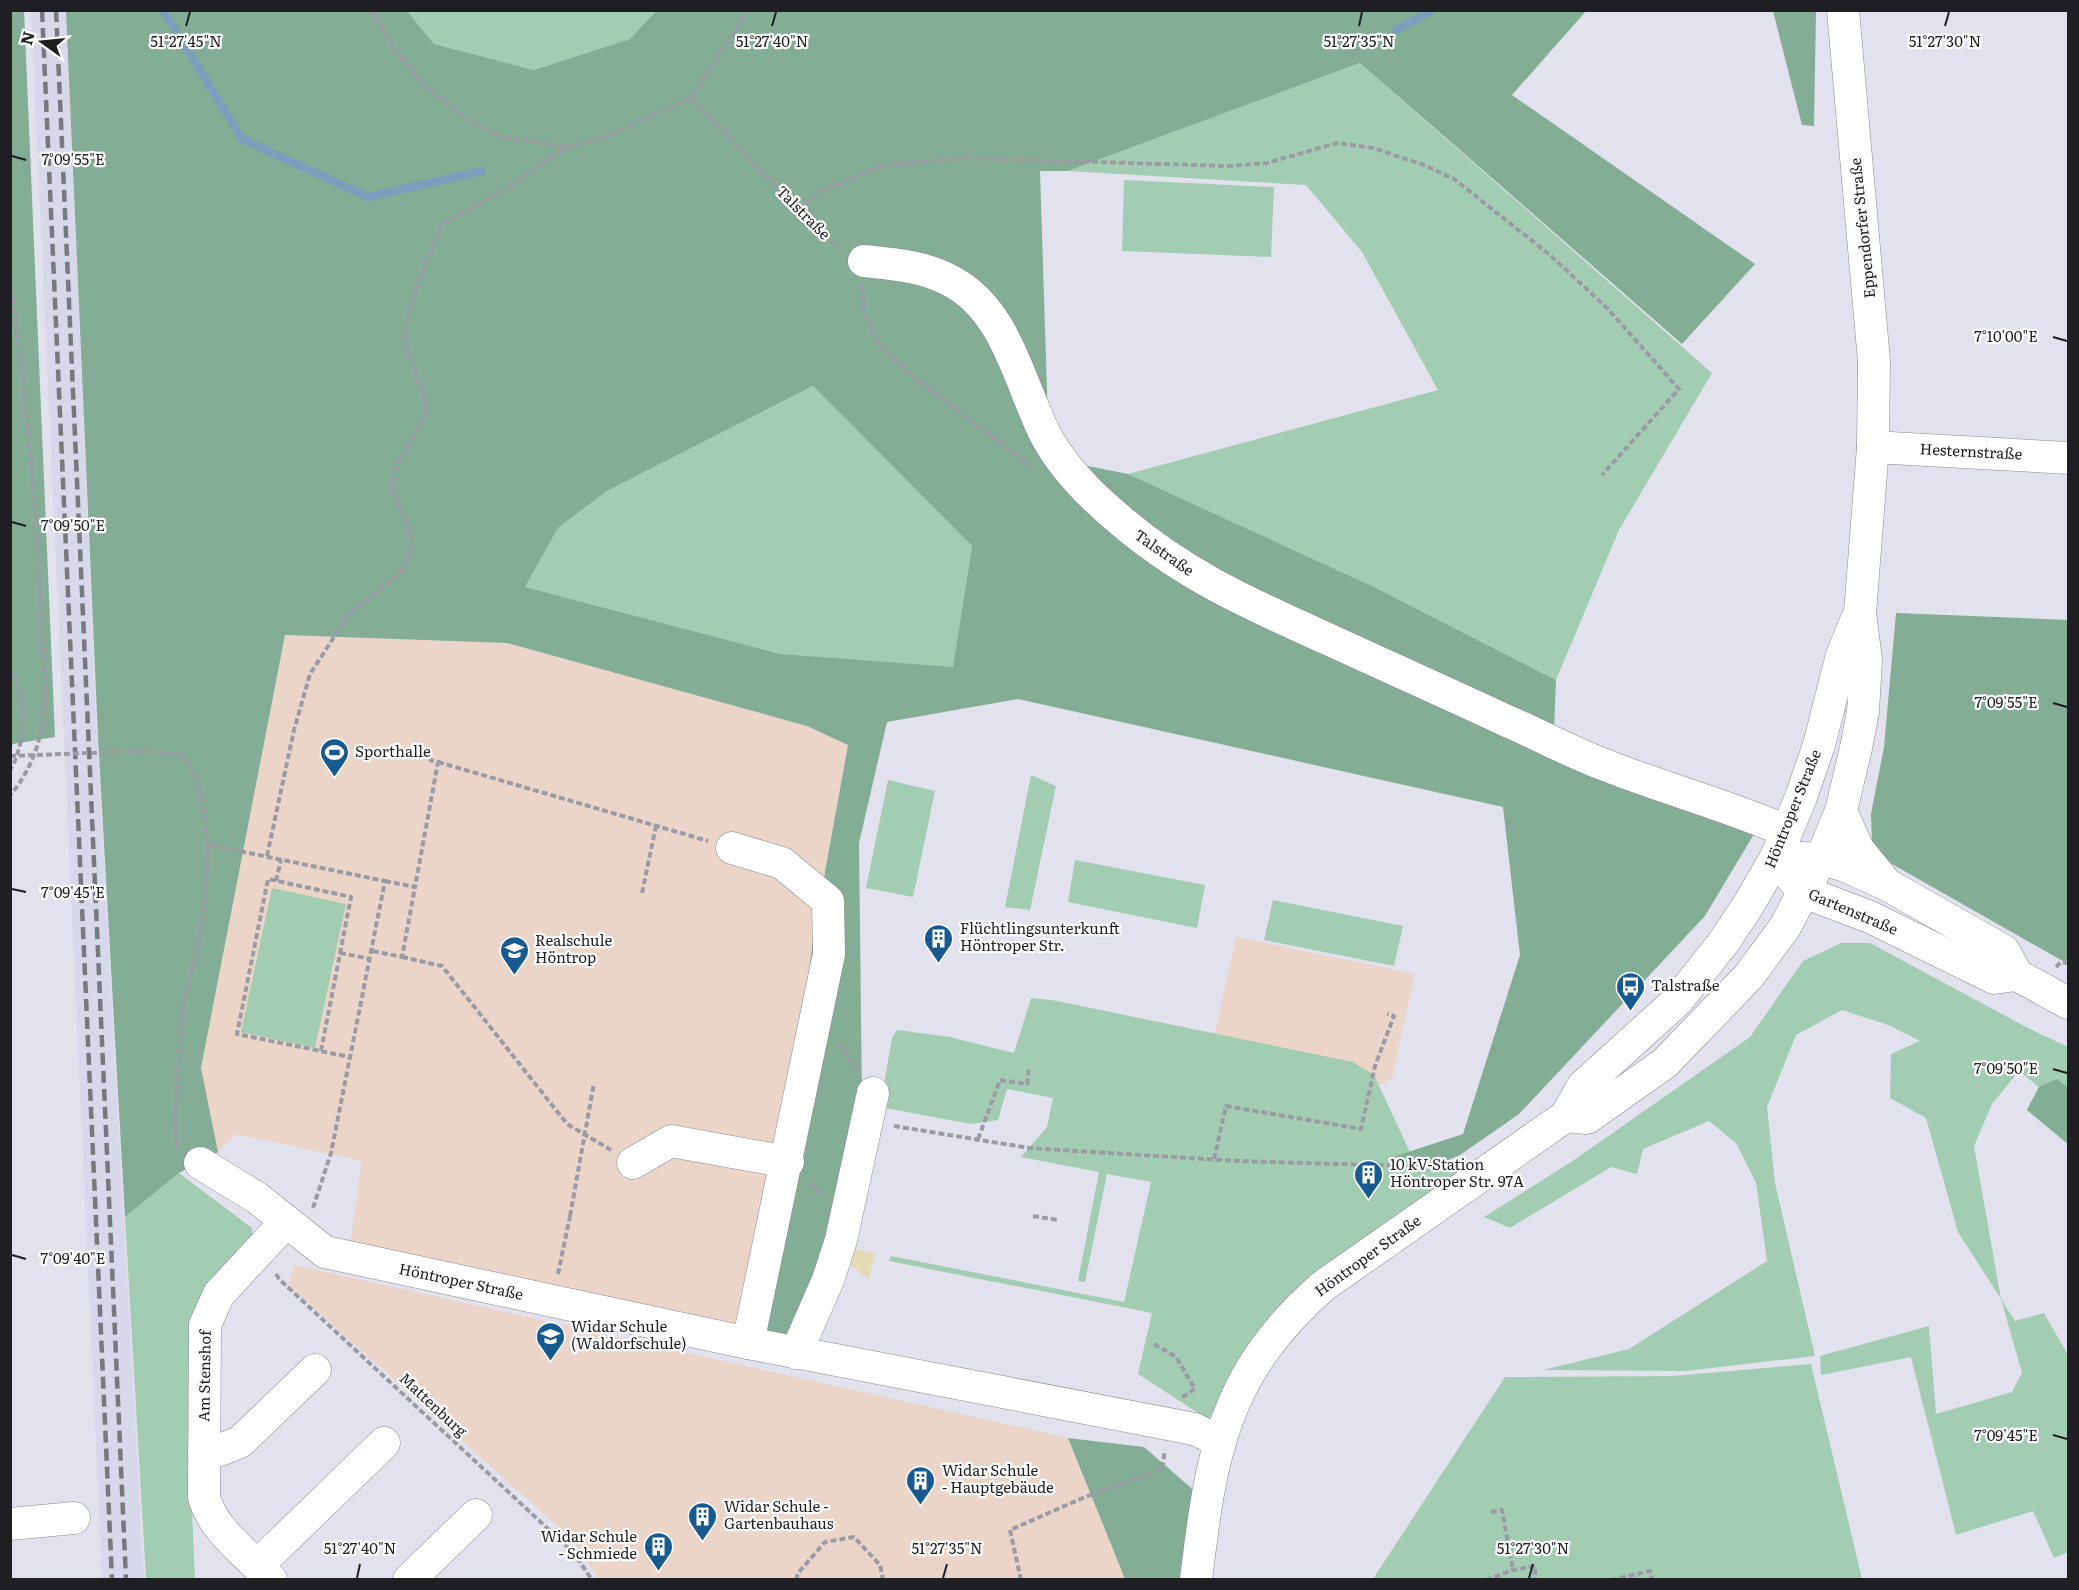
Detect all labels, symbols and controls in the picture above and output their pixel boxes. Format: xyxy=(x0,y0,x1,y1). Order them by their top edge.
north arrow xyxy=(12,12,72,72)
text: N xyxy=(13,28,40,47)
text: 51°27'45"N xyxy=(150,29,222,52)
text: 51°27'40"N xyxy=(736,29,808,52)
text: 51°27'35"N xyxy=(1323,29,1395,52)
text: 51°27'30"N xyxy=(1909,29,1981,52)
text: 7°09'55"E xyxy=(41,147,105,170)
street label: Eppendorfer Straße xyxy=(1843,157,1880,300)
street label: Talstraße xyxy=(772,180,837,244)
text: 7°10'00"E xyxy=(1974,324,2038,347)
street label: Hesternstraße xyxy=(1919,436,2023,465)
text: 7°09'50"E xyxy=(41,513,105,536)
street label: Talstraße xyxy=(1130,523,1200,581)
text: 7°09'55"E xyxy=(1974,690,2038,713)
sports icon: Sporthalle xyxy=(318,736,350,778)
place label: Sporthalle xyxy=(355,739,431,762)
street label: Höntroper Straße xyxy=(1757,745,1826,871)
text: 7°09'45"E xyxy=(41,880,105,903)
street label: Gartenstraße xyxy=(1805,881,1902,940)
place label: Flüchtlingsunterkunft Höntroper Str. xyxy=(960,916,1120,956)
building icon: Flüchtlingsunterkunft Höntroper Str. xyxy=(923,922,955,964)
place label: Realschule Höntrop xyxy=(535,928,612,968)
school or university icon: Realschule Höntrop xyxy=(498,934,530,976)
bus stop icon: Talstraße xyxy=(1614,970,1646,1012)
place label: Talstraße xyxy=(1651,973,1720,996)
text: 7°09'50"E xyxy=(1974,1056,2038,1079)
place label: 10 kV-Station Höntroper Str. 97A xyxy=(1390,1152,1524,1192)
building icon: 10 kV-Station Höntroper Str. 97A xyxy=(1353,1158,1385,1200)
street label: Höntroper Straße xyxy=(1309,1208,1425,1301)
text: 7°09'40"E xyxy=(41,1246,105,1269)
street label: Höntroper Straße xyxy=(397,1256,526,1305)
place label: Widar Schule (Waldorfschule) xyxy=(571,1314,686,1354)
school or university icon: Widar Schule (Waldorfschule) xyxy=(534,1320,566,1362)
street label: Am Stenshof xyxy=(191,1329,216,1422)
street label: Mattenburg xyxy=(395,1366,474,1442)
text: 7°09'45"E xyxy=(1974,1423,2038,1446)
place label: Widar Schule - Hauptgebäude xyxy=(942,1458,1054,1498)
building icon: Widar Schule - Hauptgebäude xyxy=(905,1464,937,1506)
place label: Widar Schule - Gartenbauhaus xyxy=(724,1494,834,1534)
building icon: Widar Schule - Gartenbauhaus xyxy=(687,1500,719,1542)
place label: Widar Schule - Schmiede xyxy=(541,1524,637,1564)
building icon: Widar Schule - Schmiede xyxy=(642,1530,674,1572)
text: 51°27'40"N xyxy=(324,1536,396,1559)
text: 51°27'35"N xyxy=(911,1536,983,1559)
text: 51°27'30"N xyxy=(1497,1536,1569,1559)

